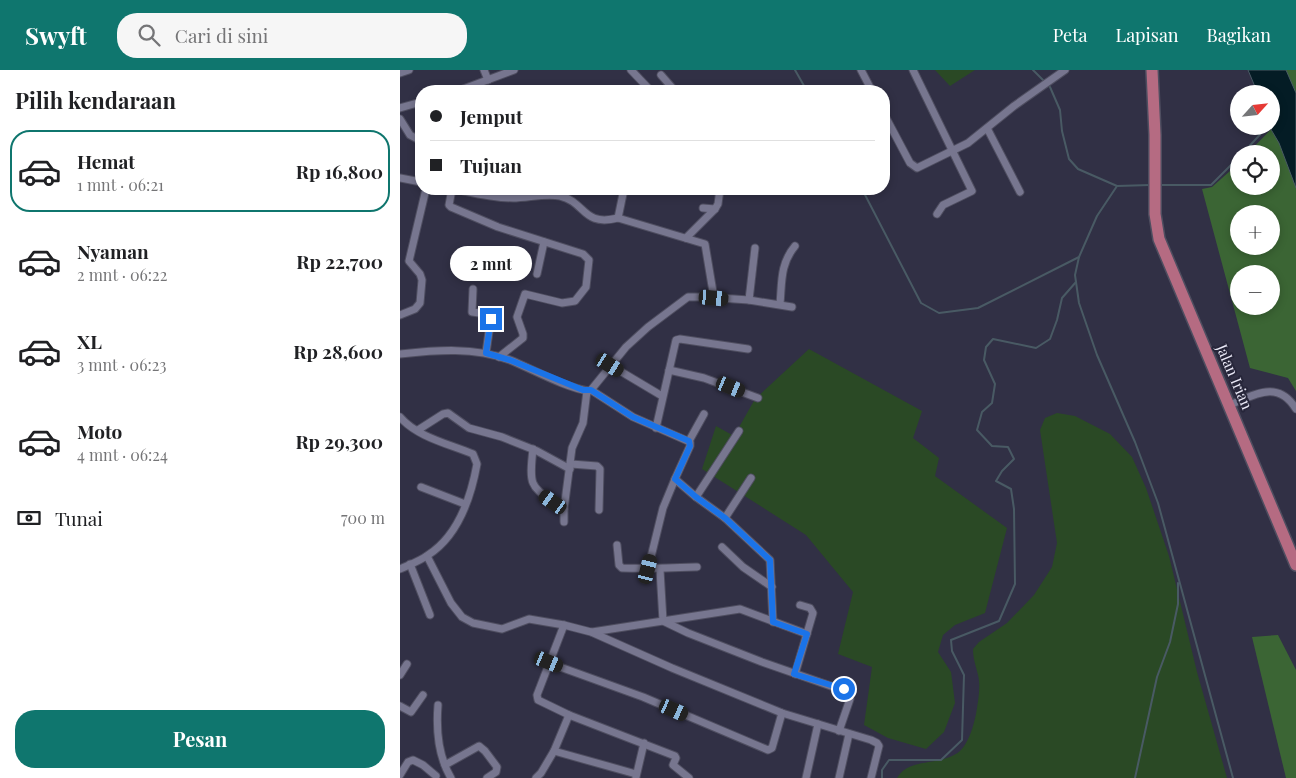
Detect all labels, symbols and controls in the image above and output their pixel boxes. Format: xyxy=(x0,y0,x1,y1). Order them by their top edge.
search box xyxy=(117,13,467,58)
text: Swyft xyxy=(25,19,87,51)
icon: search xyxy=(135,21,163,49)
text: Cari di sini xyxy=(175,22,268,48)
text: Peta xyxy=(1053,23,1088,47)
text: Lapisan xyxy=(1116,23,1179,47)
text: Bagikan xyxy=(1207,23,1271,47)
text: Pilih kendaraan xyxy=(15,85,176,115)
north arrow xyxy=(1230,85,1280,135)
map controls xyxy=(1230,85,1280,315)
text: Jemput xyxy=(460,103,523,129)
button: locate xyxy=(1230,145,1280,195)
text: Hemat xyxy=(77,148,135,174)
icon: car xyxy=(17,149,62,194)
text: Tujuan xyxy=(460,152,522,178)
text: Rp 16,800 xyxy=(296,158,383,184)
text: 1 mnt · 06:21 xyxy=(77,174,164,195)
button: + xyxy=(1230,205,1280,255)
text: Nyaman xyxy=(77,238,149,264)
icon: car xyxy=(17,239,62,284)
callout: 2 mnt xyxy=(450,246,532,282)
text: Rp 22,700 xyxy=(296,248,383,274)
text: 2 mnt xyxy=(470,253,512,274)
text: 2 mnt · 06:22 xyxy=(77,264,167,285)
button: − xyxy=(1230,265,1280,315)
car xyxy=(698,289,729,307)
route end xyxy=(480,308,502,330)
text: XL xyxy=(77,328,102,354)
icon: car xyxy=(17,329,62,374)
text: Rp 28,600 xyxy=(293,338,383,364)
street label: Jalan Irian xyxy=(1212,340,1258,412)
car xyxy=(593,351,626,379)
text: 3 mnt · 06:23 xyxy=(77,354,167,375)
car xyxy=(714,374,747,400)
text: Moto xyxy=(77,418,122,444)
icon: car xyxy=(17,419,62,464)
text: Rp 29,300 xyxy=(295,428,383,454)
text: 4 mnt · 06:24 xyxy=(77,444,168,465)
car xyxy=(536,487,569,517)
icon: cash xyxy=(15,504,43,532)
text: Tunai xyxy=(55,505,103,531)
text: 700 m xyxy=(341,507,385,528)
car xyxy=(637,553,658,585)
car xyxy=(532,649,565,675)
route start xyxy=(833,678,855,700)
car xyxy=(657,697,690,723)
button: Pesan xyxy=(15,710,385,768)

